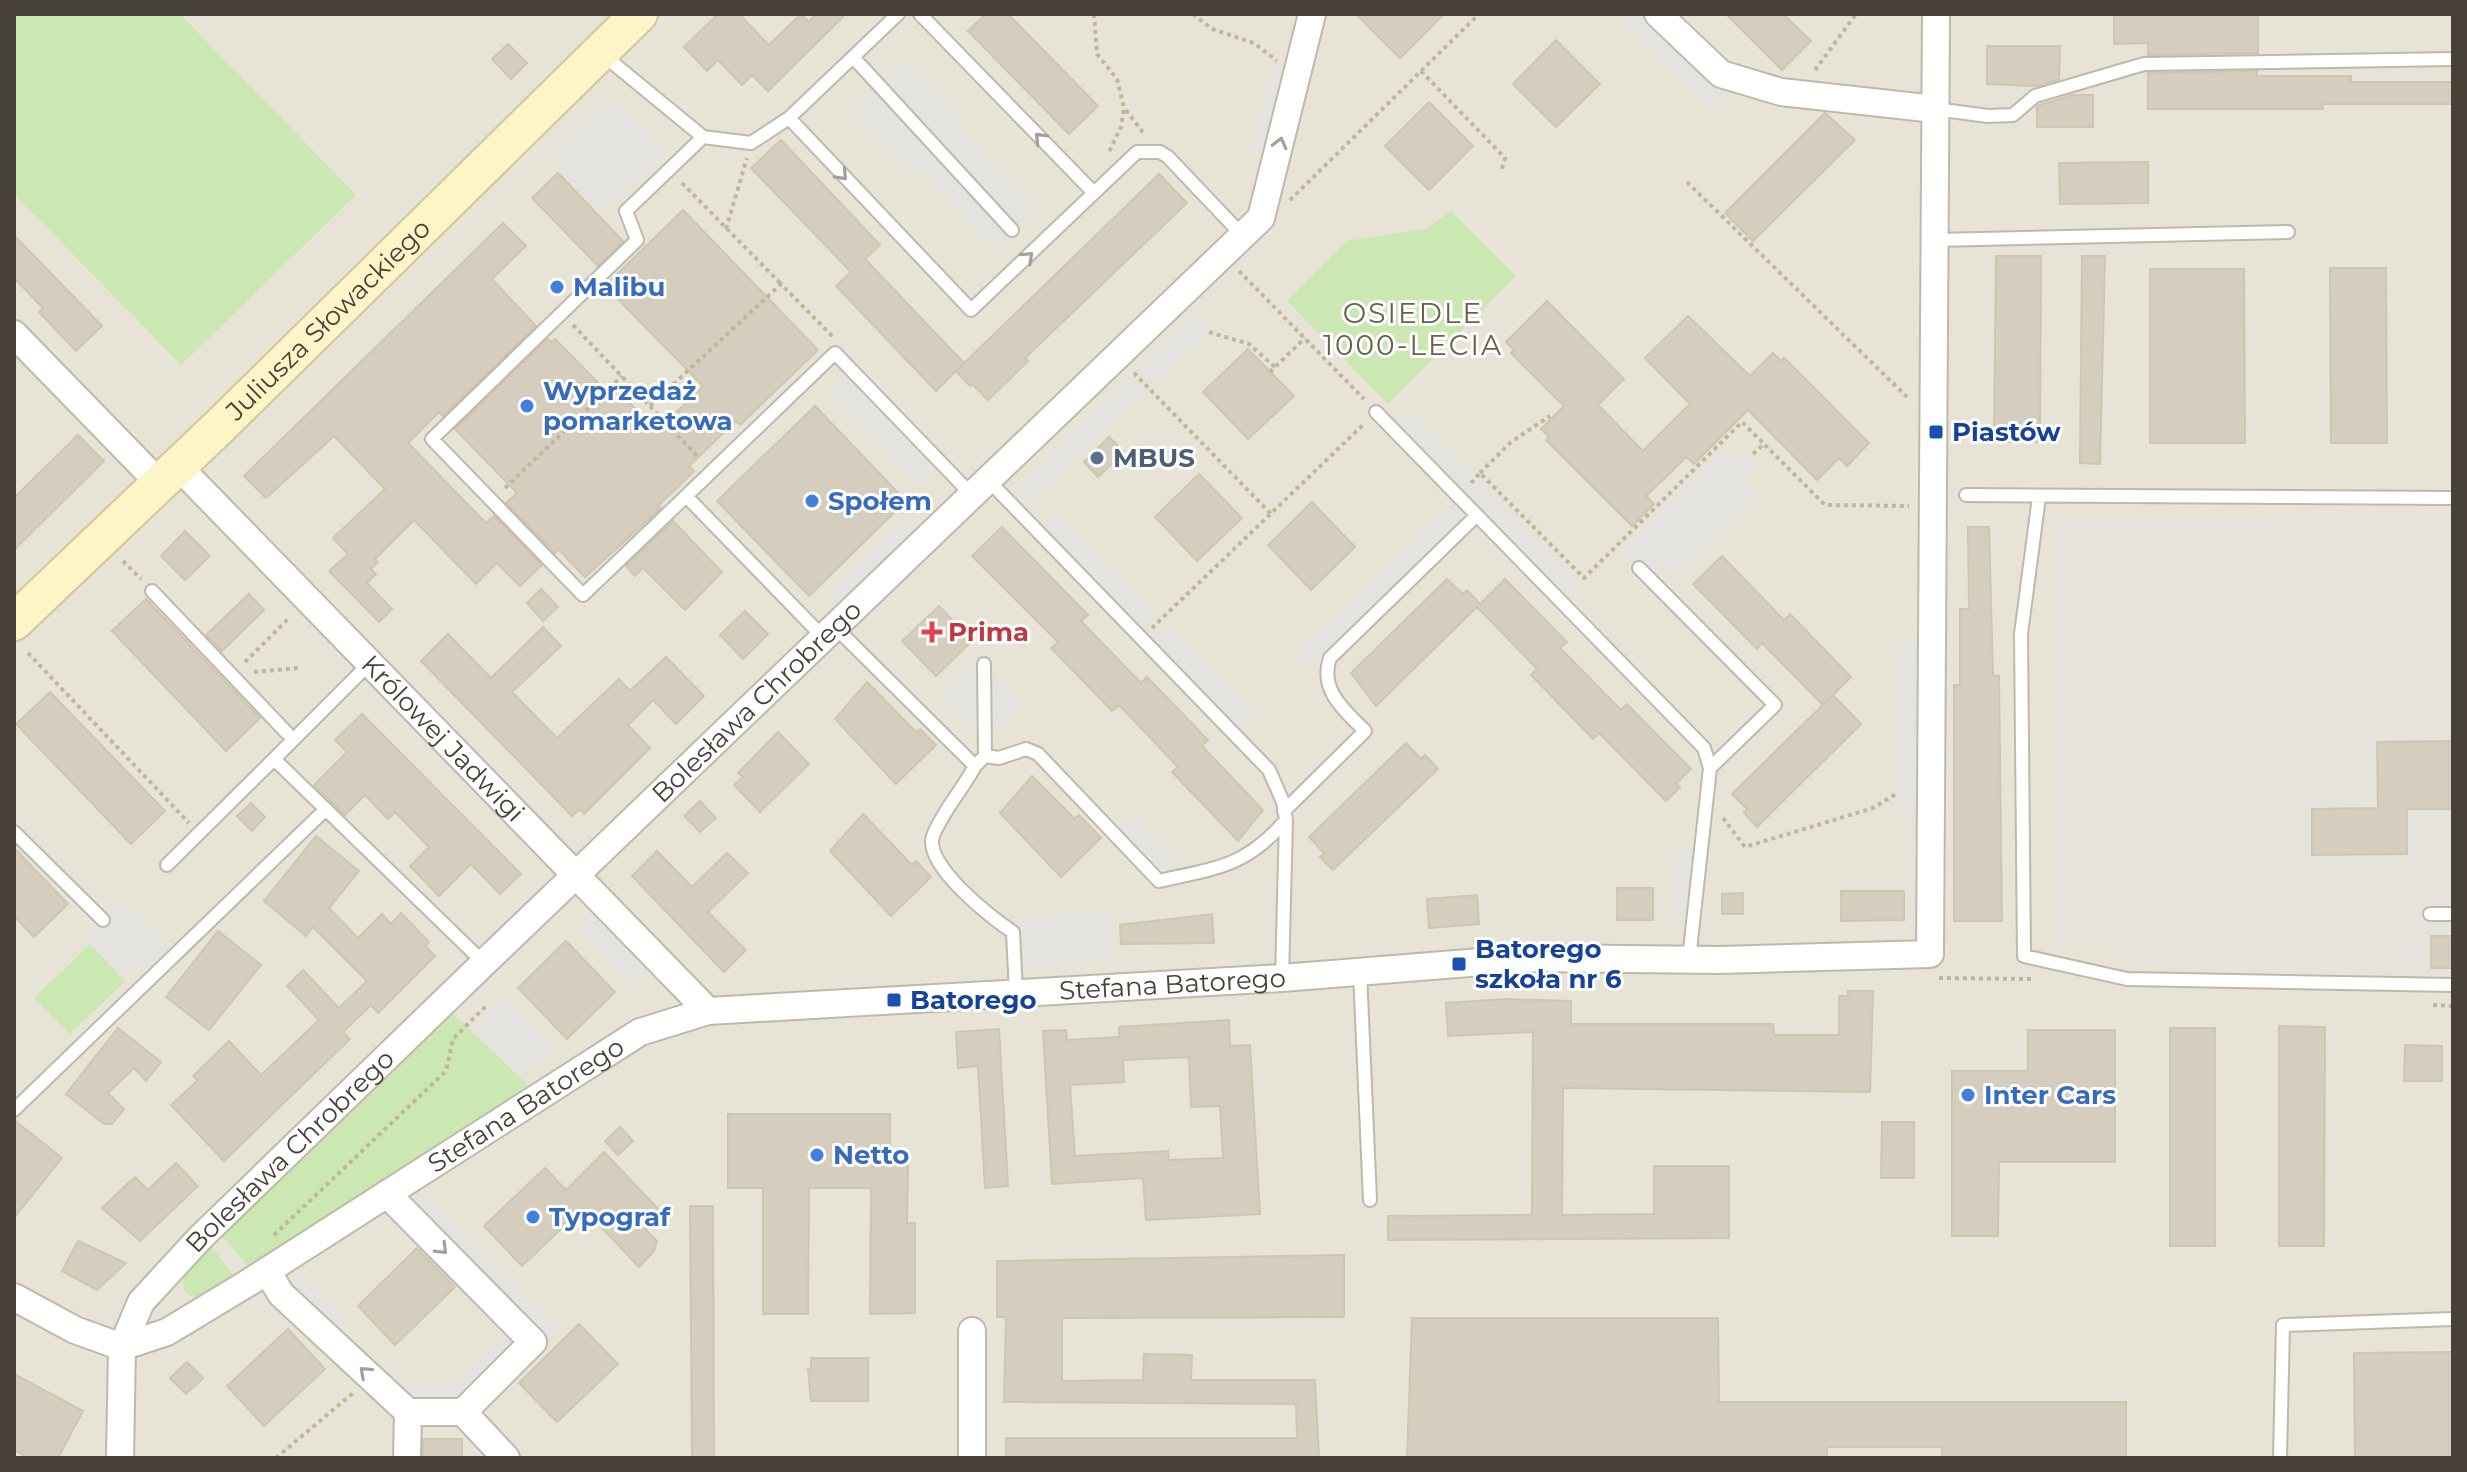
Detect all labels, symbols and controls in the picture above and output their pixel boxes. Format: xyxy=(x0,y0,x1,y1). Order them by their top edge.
one-way arrow xyxy=(1035,132,1049,147)
one-way arrow xyxy=(1270,136,1287,150)
one-way arrow xyxy=(833,165,847,180)
street label: Juliusza Słowackiego xyxy=(219,212,437,428)
one-way arrow xyxy=(1018,252,1033,266)
place label: Malibu xyxy=(573,271,665,303)
marker: Malibu xyxy=(548,278,566,296)
district label: OSIEDLE 1000-LECIA xyxy=(1323,296,1503,362)
place label: Wyprzedaż pomarketowa xyxy=(543,375,733,437)
marker: Wyprzedaż pomarketowa xyxy=(518,397,536,415)
place label: Piastów xyxy=(1952,416,2061,448)
marker: Piastów xyxy=(1927,423,1945,441)
place label: MBUS xyxy=(1113,442,1195,474)
marker: MBUS xyxy=(1088,449,1106,467)
place label: Społem xyxy=(828,485,932,517)
marker: Społem xyxy=(803,492,821,510)
street label: Bolesława Chrobrego xyxy=(645,594,868,809)
place label: Prima xyxy=(948,616,1029,648)
marker: Prima xyxy=(923,623,941,641)
street label: Królowej Jadwigi xyxy=(355,648,531,829)
place label: Batorego szkoła nr 6 xyxy=(1475,933,1622,995)
marker: Batorego szkoła nr 6 xyxy=(1450,955,1468,973)
street label: Stefana Batorego xyxy=(1058,962,1287,1007)
place label: Batorego xyxy=(910,984,1036,1016)
marker: Batorego xyxy=(885,991,903,1009)
street label: Stefana Batorego xyxy=(422,1031,630,1180)
street label: Bolesława Chrobrego xyxy=(179,1043,401,1259)
place label: Inter Cars xyxy=(1984,1079,2116,1111)
marker: Inter Cars xyxy=(1959,1086,1977,1104)
place label: Netto xyxy=(833,1139,909,1171)
marker: Netto xyxy=(808,1146,826,1164)
place label: Typograf xyxy=(549,1201,671,1233)
marker: Typograf xyxy=(524,1208,542,1226)
one-way arrow xyxy=(433,1240,447,1254)
one-way arrow xyxy=(359,1367,374,1381)

